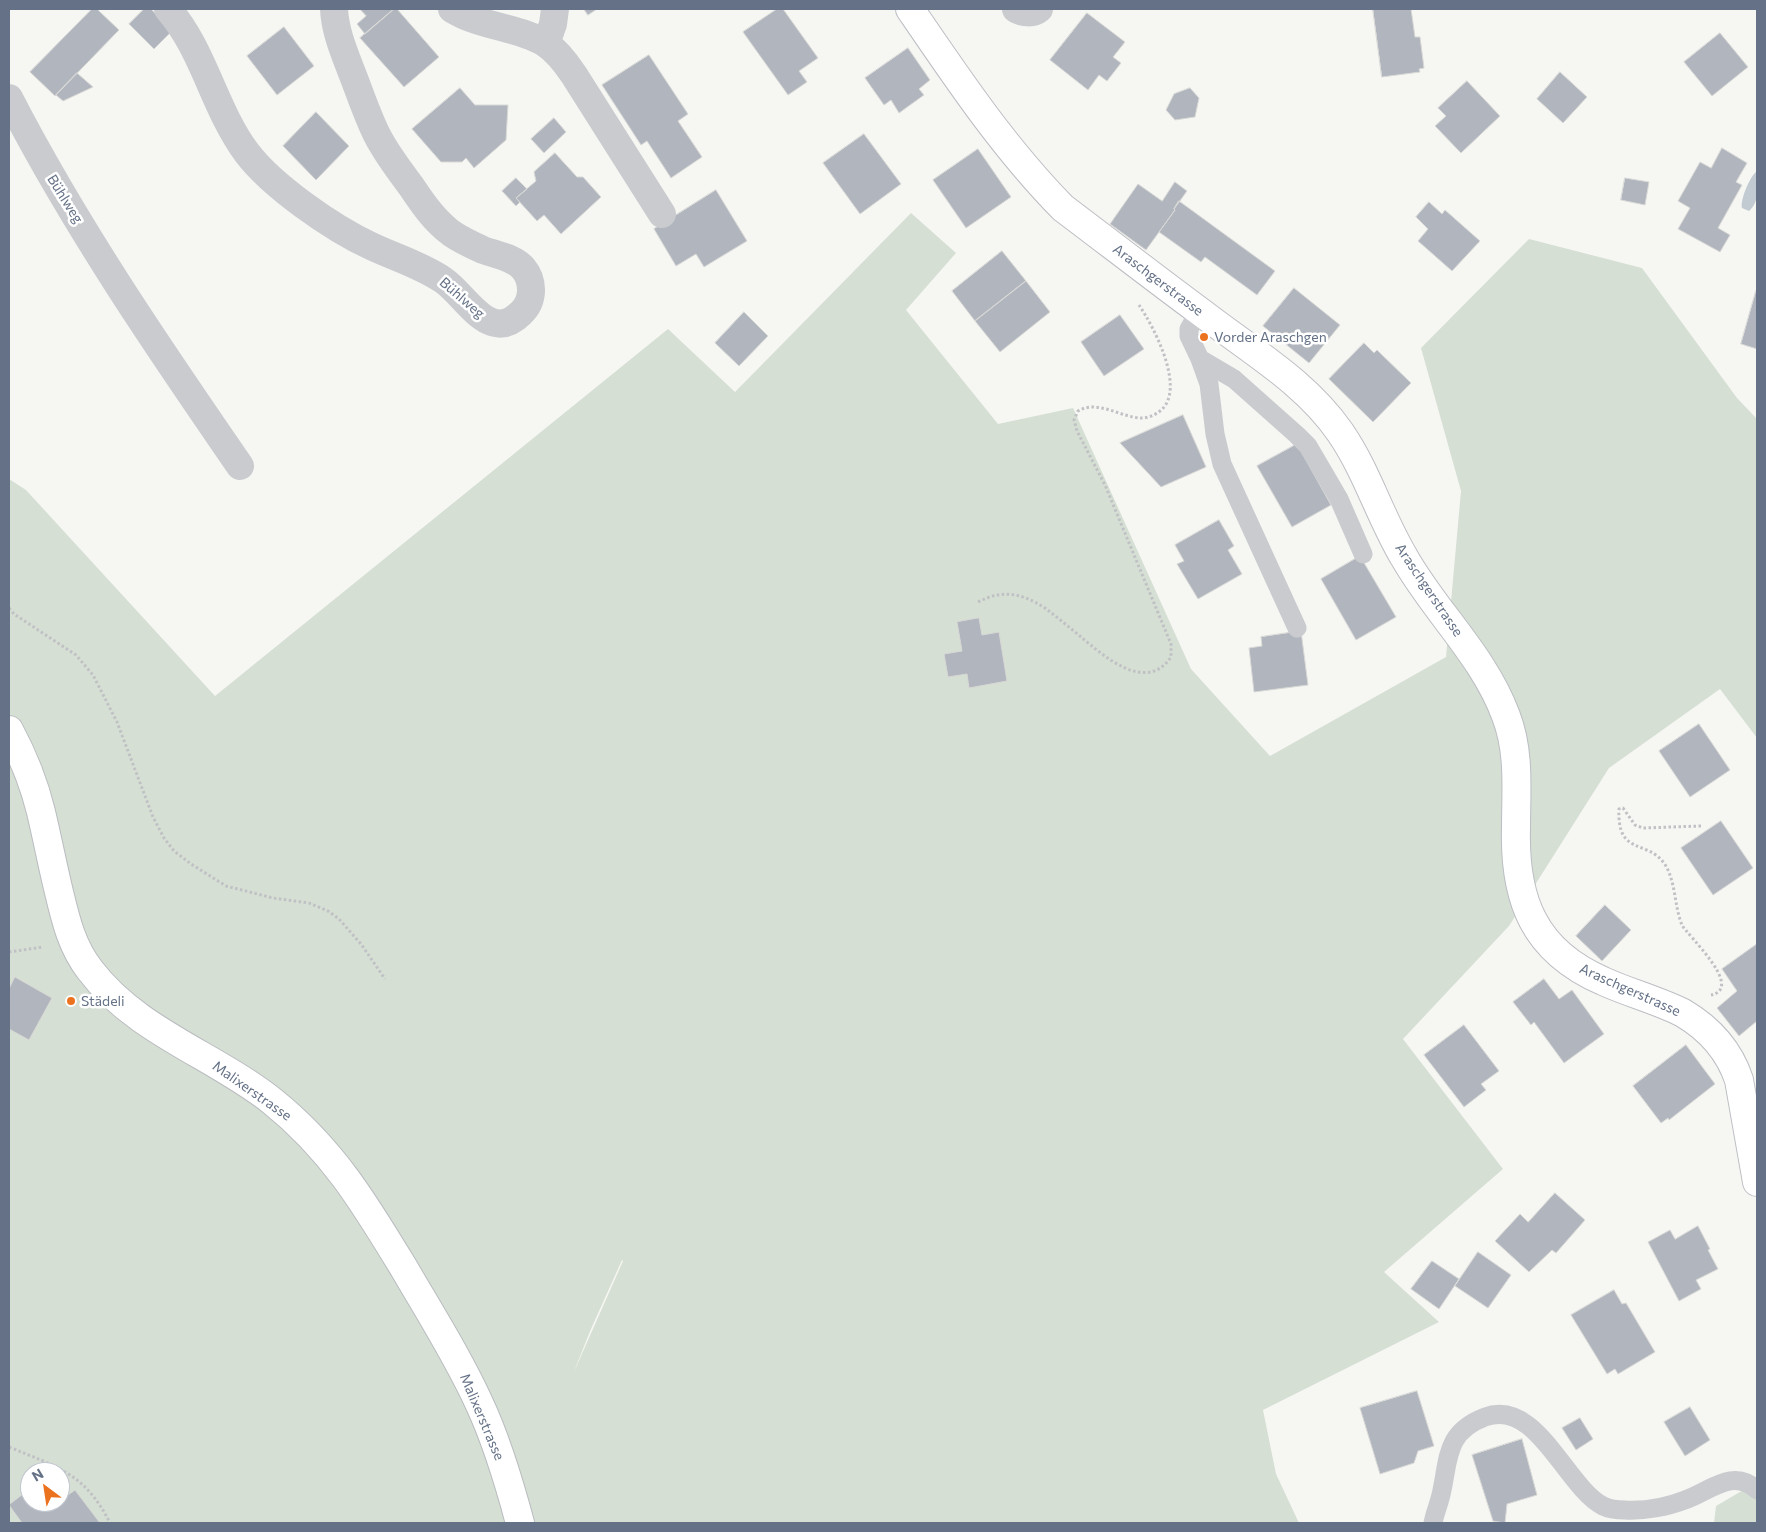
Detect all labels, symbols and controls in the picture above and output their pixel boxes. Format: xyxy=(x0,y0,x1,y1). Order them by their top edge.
street label: Bühlweg xyxy=(43,171,87,227)
street label: Araschgerstrasse xyxy=(1109,241,1207,319)
street label: Bühlweg xyxy=(436,274,488,322)
place label: Vorder Araschgen xyxy=(1214,329,1327,345)
marker: Vorder Araschgen xyxy=(1198,331,1210,343)
street label: Araschgerstrasse xyxy=(1392,540,1466,640)
street label: Araschgerstrasse xyxy=(1577,960,1683,1020)
place label: Städeli xyxy=(81,993,125,1009)
marker: Städeli xyxy=(65,995,77,1007)
street label: Malixerstrasse xyxy=(209,1058,295,1124)
street label: Malixerstrasse xyxy=(456,1371,508,1463)
north arrow xyxy=(20,1462,70,1512)
text: N xyxy=(29,1465,46,1485)

